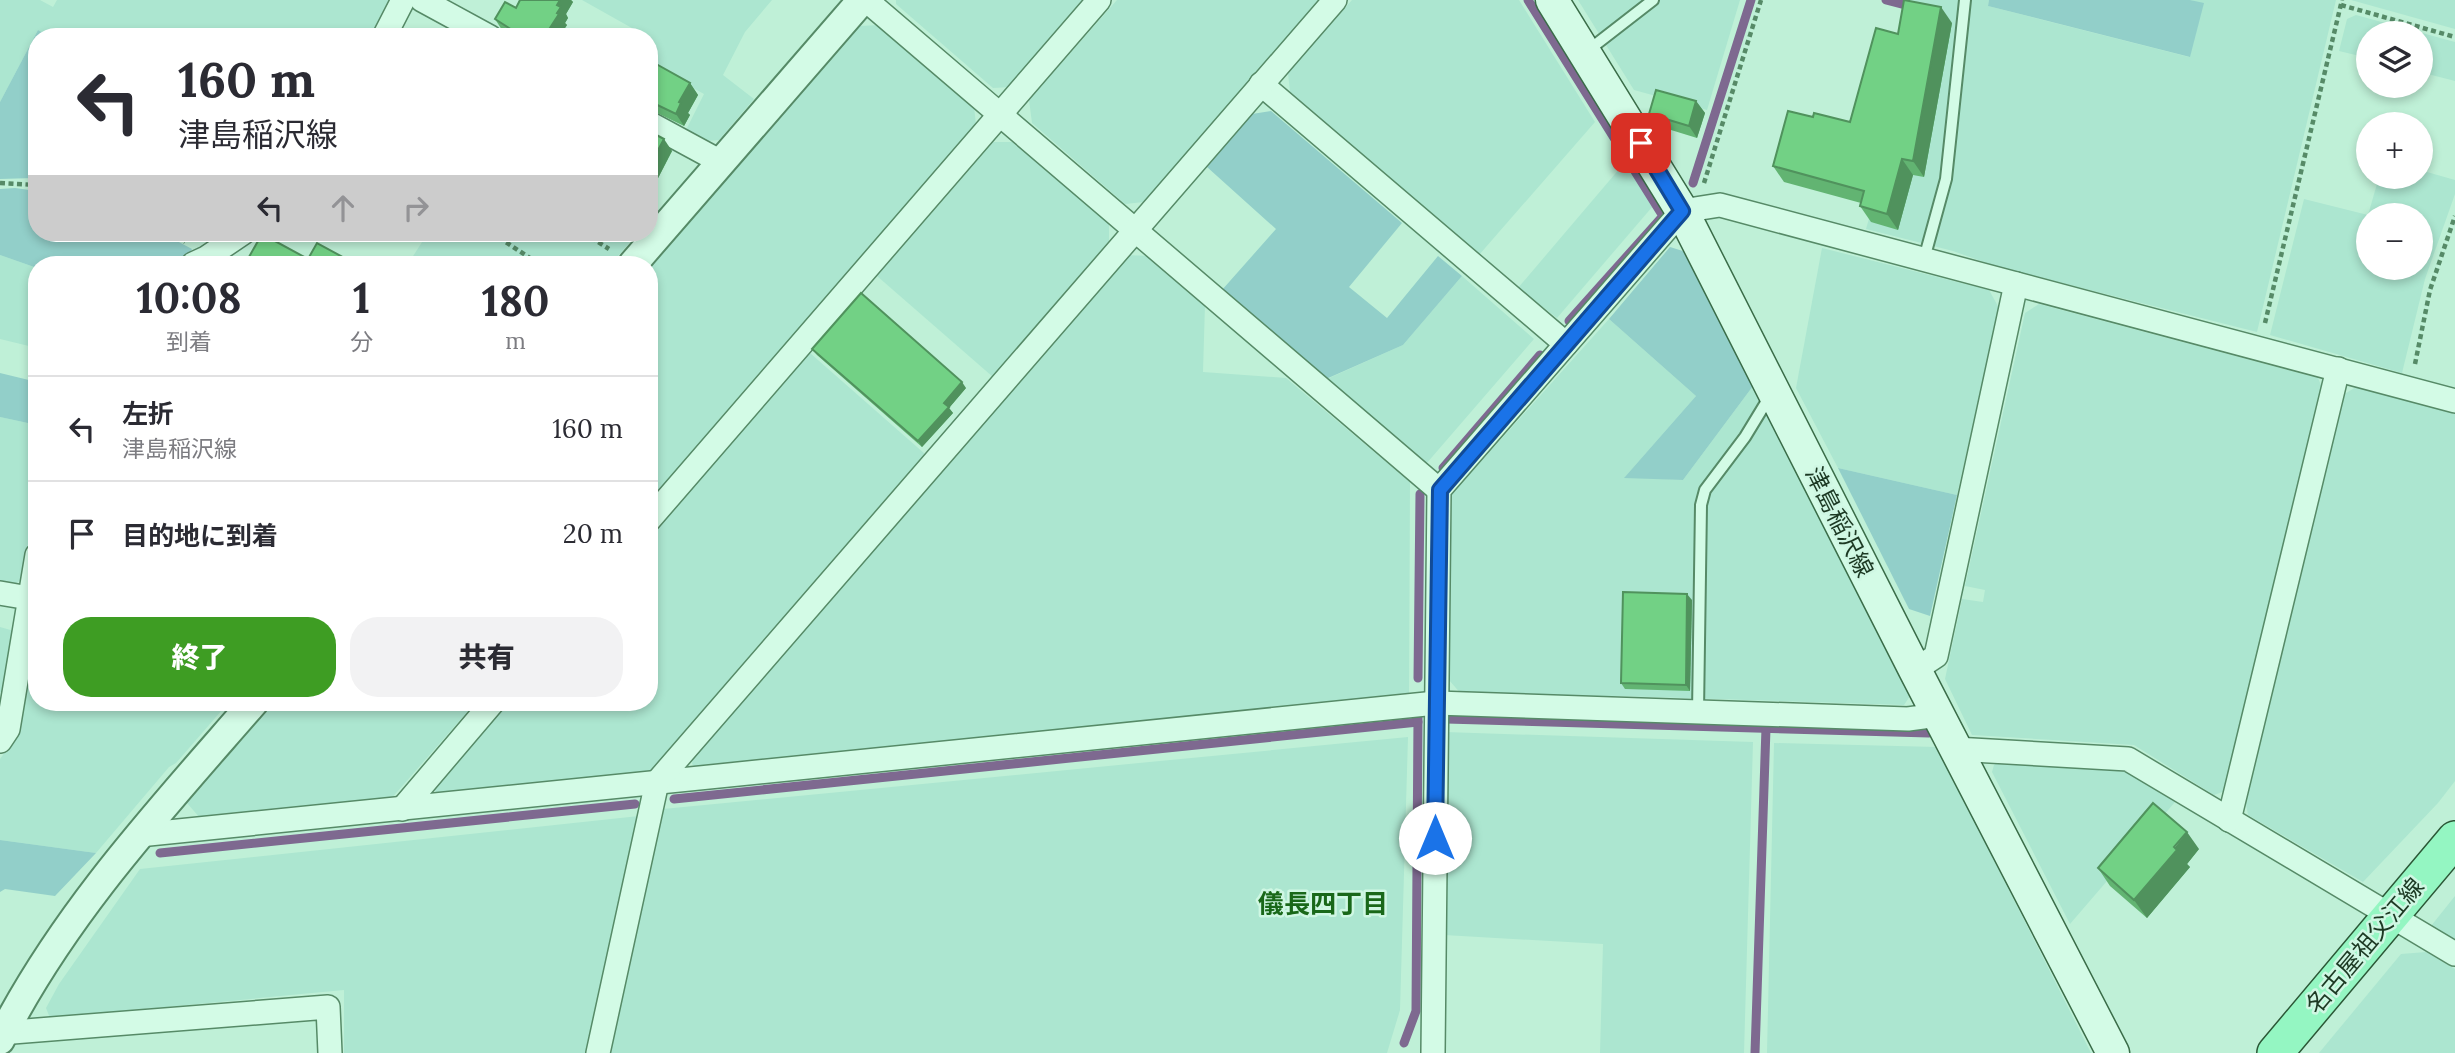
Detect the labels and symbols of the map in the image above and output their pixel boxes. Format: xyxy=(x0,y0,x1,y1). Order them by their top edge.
pin xyxy=(1611,113,1671,173)
street label: 津島稲沢線 xyxy=(1798,461,1880,582)
position arrow xyxy=(1398,801,1472,875)
street label: 名古屋祖父江線 xyxy=(2299,871,2430,1020)
district label: 儀長四丁目 xyxy=(1258,887,1388,920)

